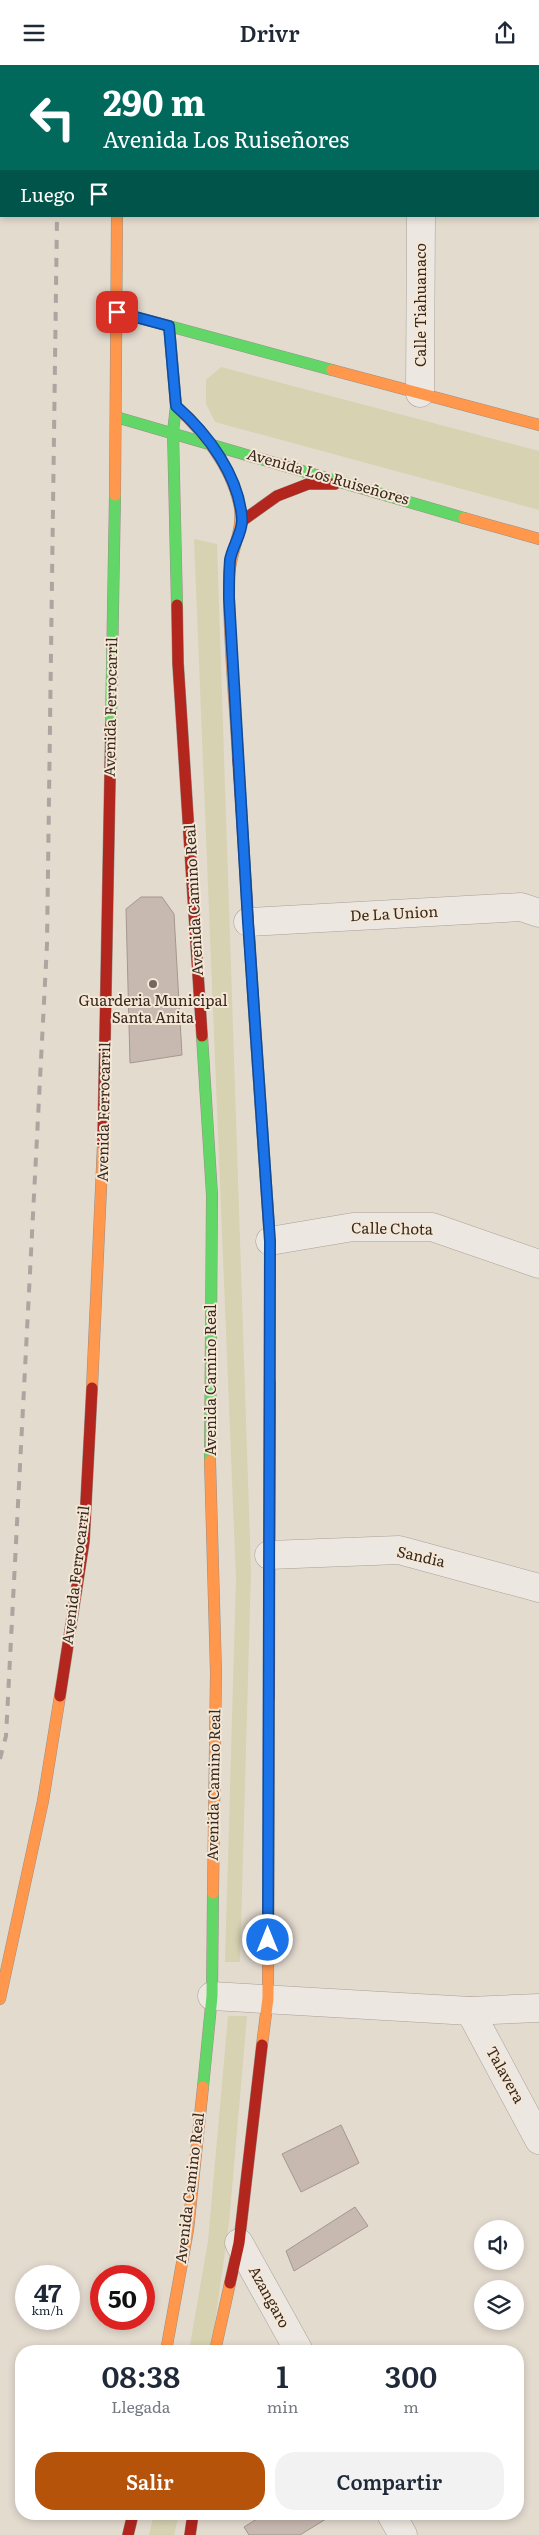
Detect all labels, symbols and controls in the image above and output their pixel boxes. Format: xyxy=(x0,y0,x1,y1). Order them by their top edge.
text: Drivr xyxy=(239,16,300,49)
icon: menu xyxy=(20,19,48,47)
icon: share xyxy=(491,19,519,47)
text: 290 m xyxy=(103,75,205,127)
icon: left xyxy=(20,85,85,150)
text: Avenida Los Ruiseñores xyxy=(103,122,349,155)
text: Luego xyxy=(20,180,75,208)
icon: arrive xyxy=(85,180,113,208)
street label: Calle Tiahuanaco xyxy=(408,243,431,367)
pin xyxy=(96,291,138,333)
icon: arrive xyxy=(103,298,131,326)
street label: Avenida Los Ruiseñores xyxy=(245,441,412,510)
street label: Avenida Ferrocarril xyxy=(97,637,122,777)
street label: Avenida Camino Real xyxy=(177,824,208,976)
street label: De La Union xyxy=(349,899,439,926)
marker: Guarderia Municipal Santa Anita xyxy=(147,978,159,990)
place label: Guarderia Municipal Santa Anita xyxy=(78,988,228,1028)
street label: Avenida Ferrocarril xyxy=(90,1042,115,1182)
street label: Calle Chota xyxy=(351,1215,434,1240)
street label: Avenida Camino Real xyxy=(198,1304,221,1456)
street label: Avenida Ferrocarril xyxy=(55,1504,94,1646)
street label: Sandia xyxy=(395,1539,449,1572)
street label: Avenida Camino Real xyxy=(200,1709,225,1861)
position arrow xyxy=(241,1913,293,1965)
street label: Talavera xyxy=(481,2042,532,2108)
street label: Avenida Camino Real xyxy=(168,2111,209,2265)
map controls xyxy=(474,2220,524,2330)
button: sound xyxy=(474,2220,524,2270)
street label: Azangaro xyxy=(244,2261,297,2332)
speed limit sign: 50 xyxy=(90,2265,155,2330)
text: 47 xyxy=(34,2273,61,2310)
button: layers xyxy=(474,2280,524,2330)
text: km/h xyxy=(32,2301,63,2319)
text: 08:38 xyxy=(102,2353,180,2397)
text: 1 xyxy=(276,2353,289,2397)
text: 300 xyxy=(385,2353,437,2397)
text: Llegada xyxy=(111,2394,170,2418)
text: min xyxy=(267,2394,298,2418)
text: m xyxy=(403,2394,419,2418)
button: Salir xyxy=(35,2452,265,2510)
button: Compartir xyxy=(275,2452,504,2510)

